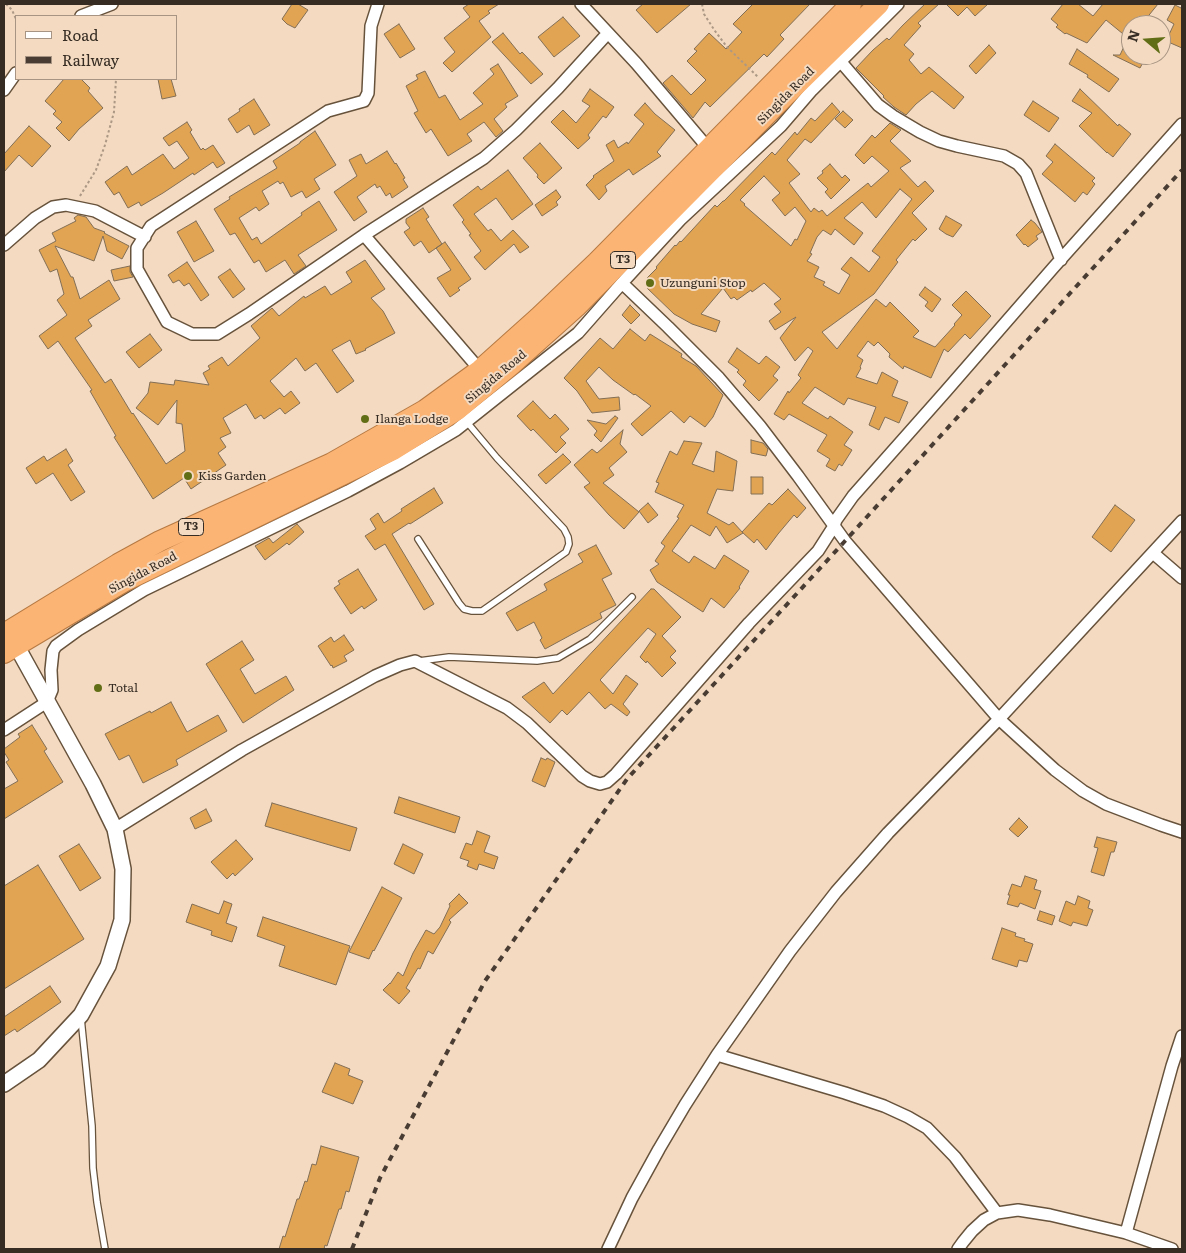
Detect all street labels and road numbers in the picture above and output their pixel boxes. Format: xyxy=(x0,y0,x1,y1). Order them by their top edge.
street label: Singida Road xyxy=(754,64,818,128)
road number: T3 xyxy=(610,252,636,268)
street label: Singida Road xyxy=(463,347,529,407)
road number: T3 xyxy=(178,518,204,536)
street label: Singida Road xyxy=(106,549,180,597)

